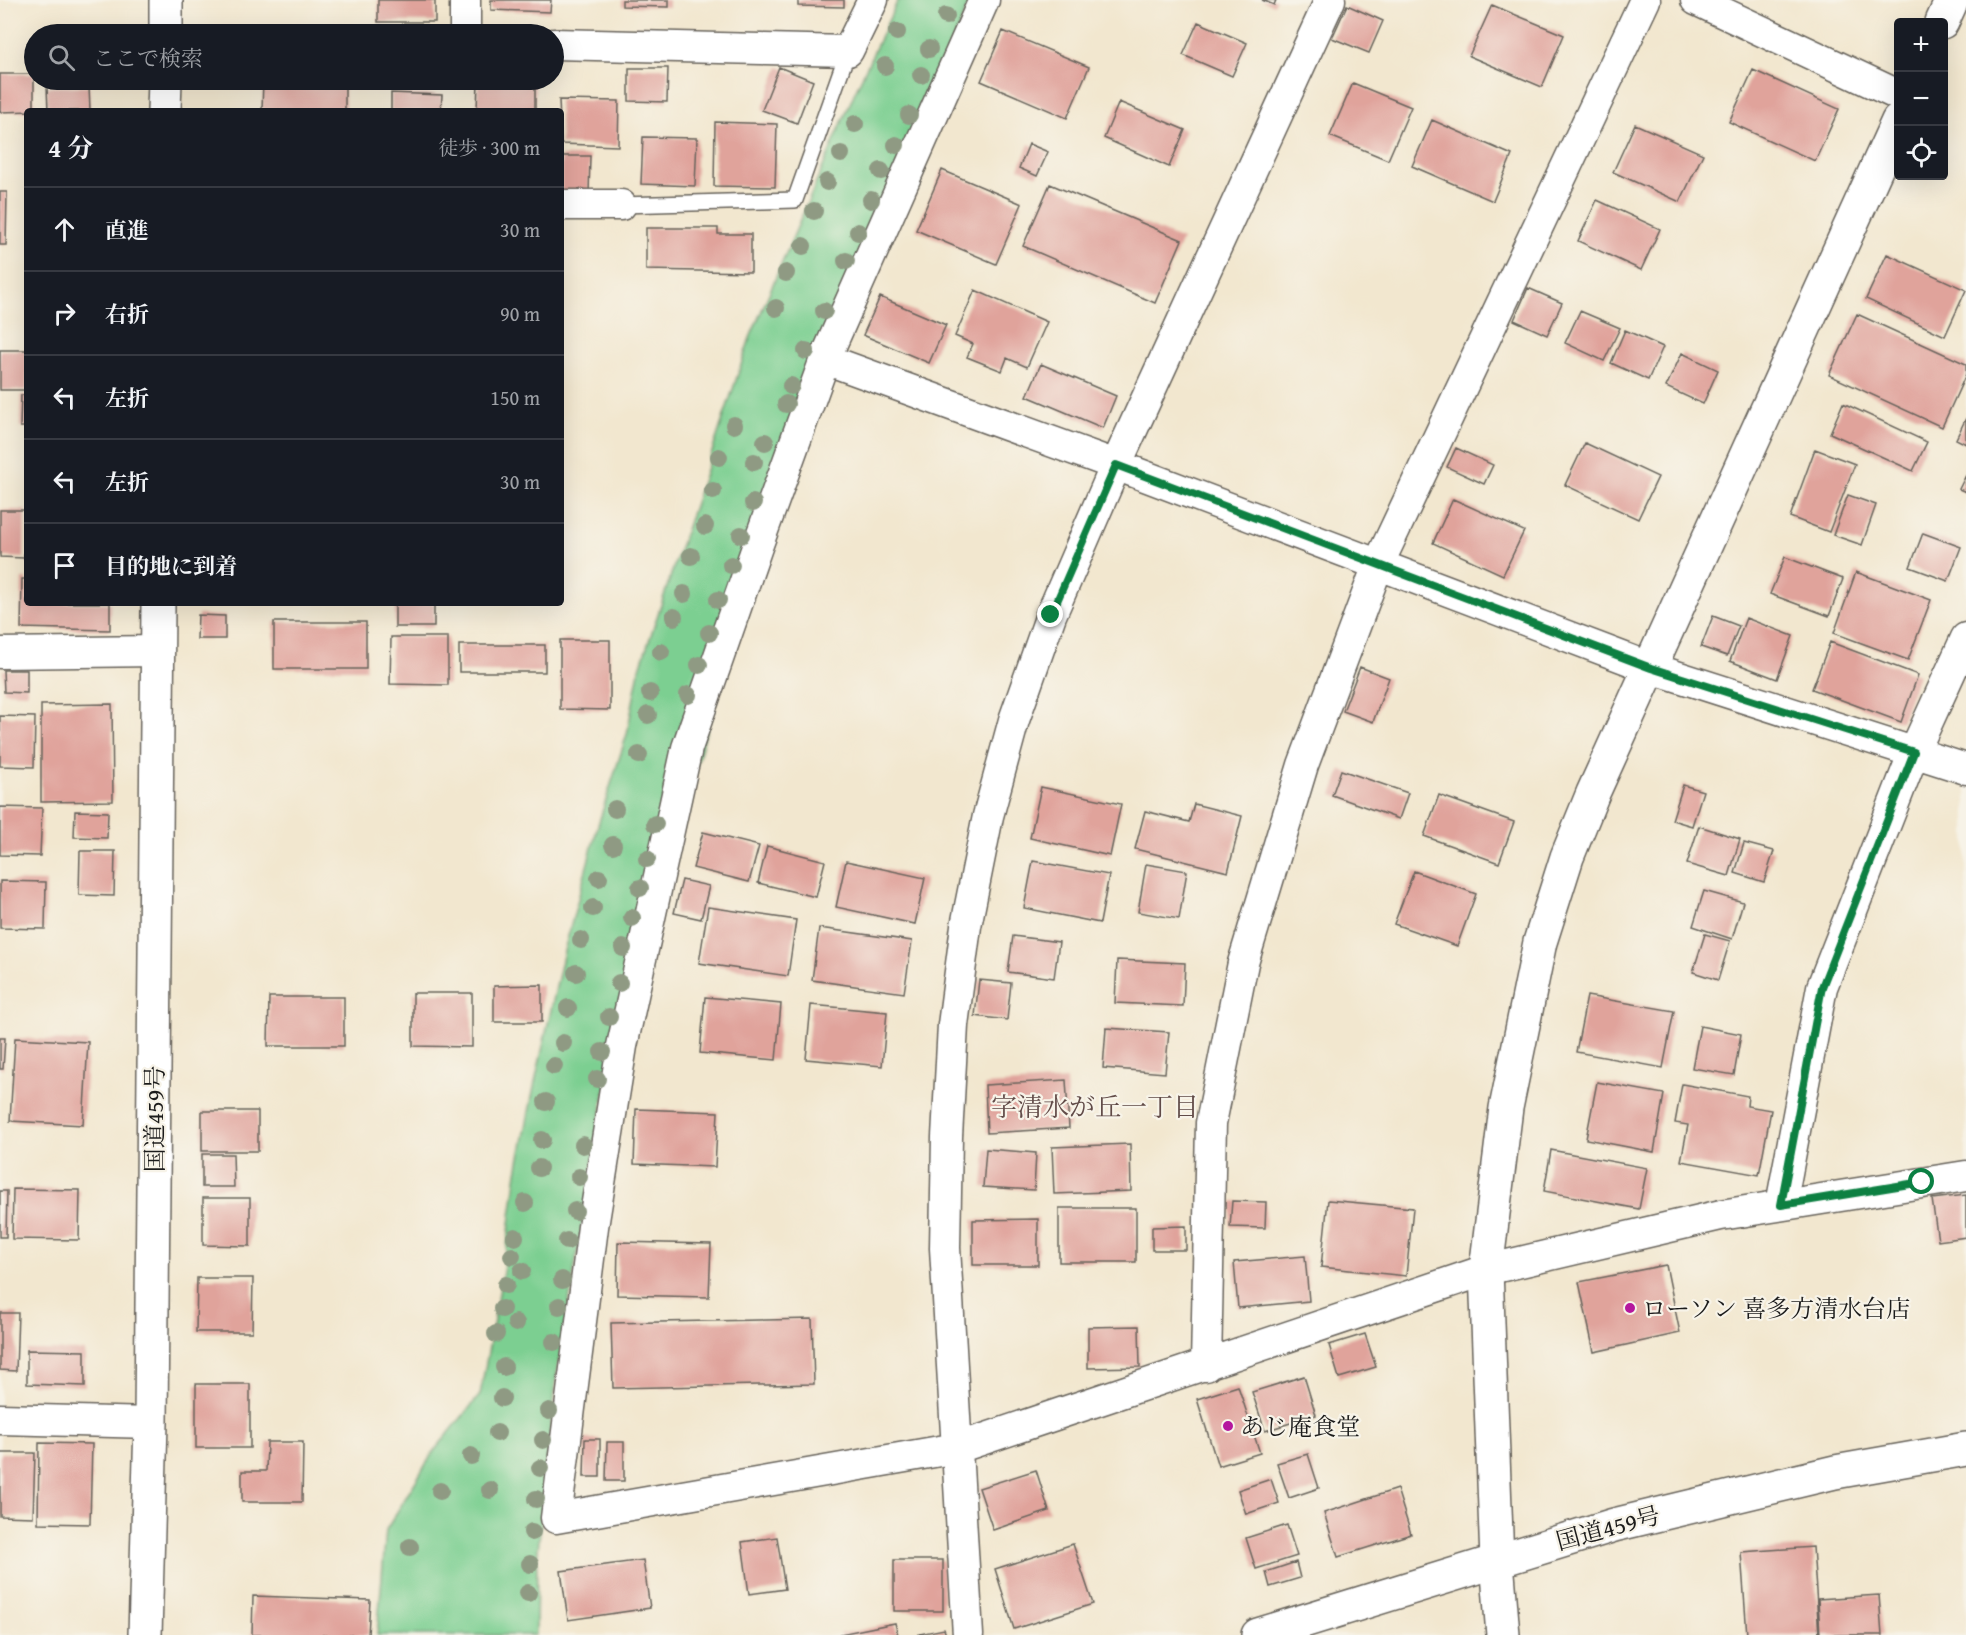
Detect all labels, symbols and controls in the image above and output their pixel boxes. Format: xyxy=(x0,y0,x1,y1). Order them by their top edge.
map controls xyxy=(1894,18,1948,180)
button: + xyxy=(1894,18,1948,72)
search box xyxy=(24,24,564,90)
icon: search xyxy=(45,41,78,74)
text: ここで検索 xyxy=(93,42,203,74)
button: − xyxy=(1894,72,1948,126)
button: locate xyxy=(1894,126,1948,180)
text: 4 分 xyxy=(48,128,93,167)
text: 徒歩 · 300 m xyxy=(438,133,540,162)
icon: ahead xyxy=(48,213,81,246)
text: 直進 xyxy=(105,214,149,246)
text: 30 m xyxy=(500,215,540,244)
icon: right xyxy=(48,297,81,330)
text: 右折 xyxy=(105,298,149,330)
text: 90 m xyxy=(500,299,540,328)
icon: left xyxy=(48,381,81,414)
text: 左折 xyxy=(105,382,149,414)
text: 150 m xyxy=(490,383,540,412)
icon: left xyxy=(48,465,81,498)
text: 左折 xyxy=(105,466,149,498)
text: 30 m xyxy=(500,467,540,496)
icon: arrive xyxy=(48,549,81,582)
text: 目的地に到着 xyxy=(105,550,237,582)
route end xyxy=(1037,601,1063,627)
street label: 国道459号 xyxy=(137,1066,172,1172)
district label: 字清水が丘一丁目 xyxy=(991,1087,1199,1126)
route start xyxy=(1908,1168,1934,1194)
place label: ローソン 喜多方清水台店 xyxy=(1642,1291,1910,1326)
marker: ローソン 喜多方清水台店 xyxy=(1623,1301,1637,1315)
place label: あじ庵食堂 xyxy=(1240,1409,1360,1444)
marker: あじ庵食堂 xyxy=(1221,1419,1235,1433)
street label: 国道459号 xyxy=(1552,1497,1664,1559)

